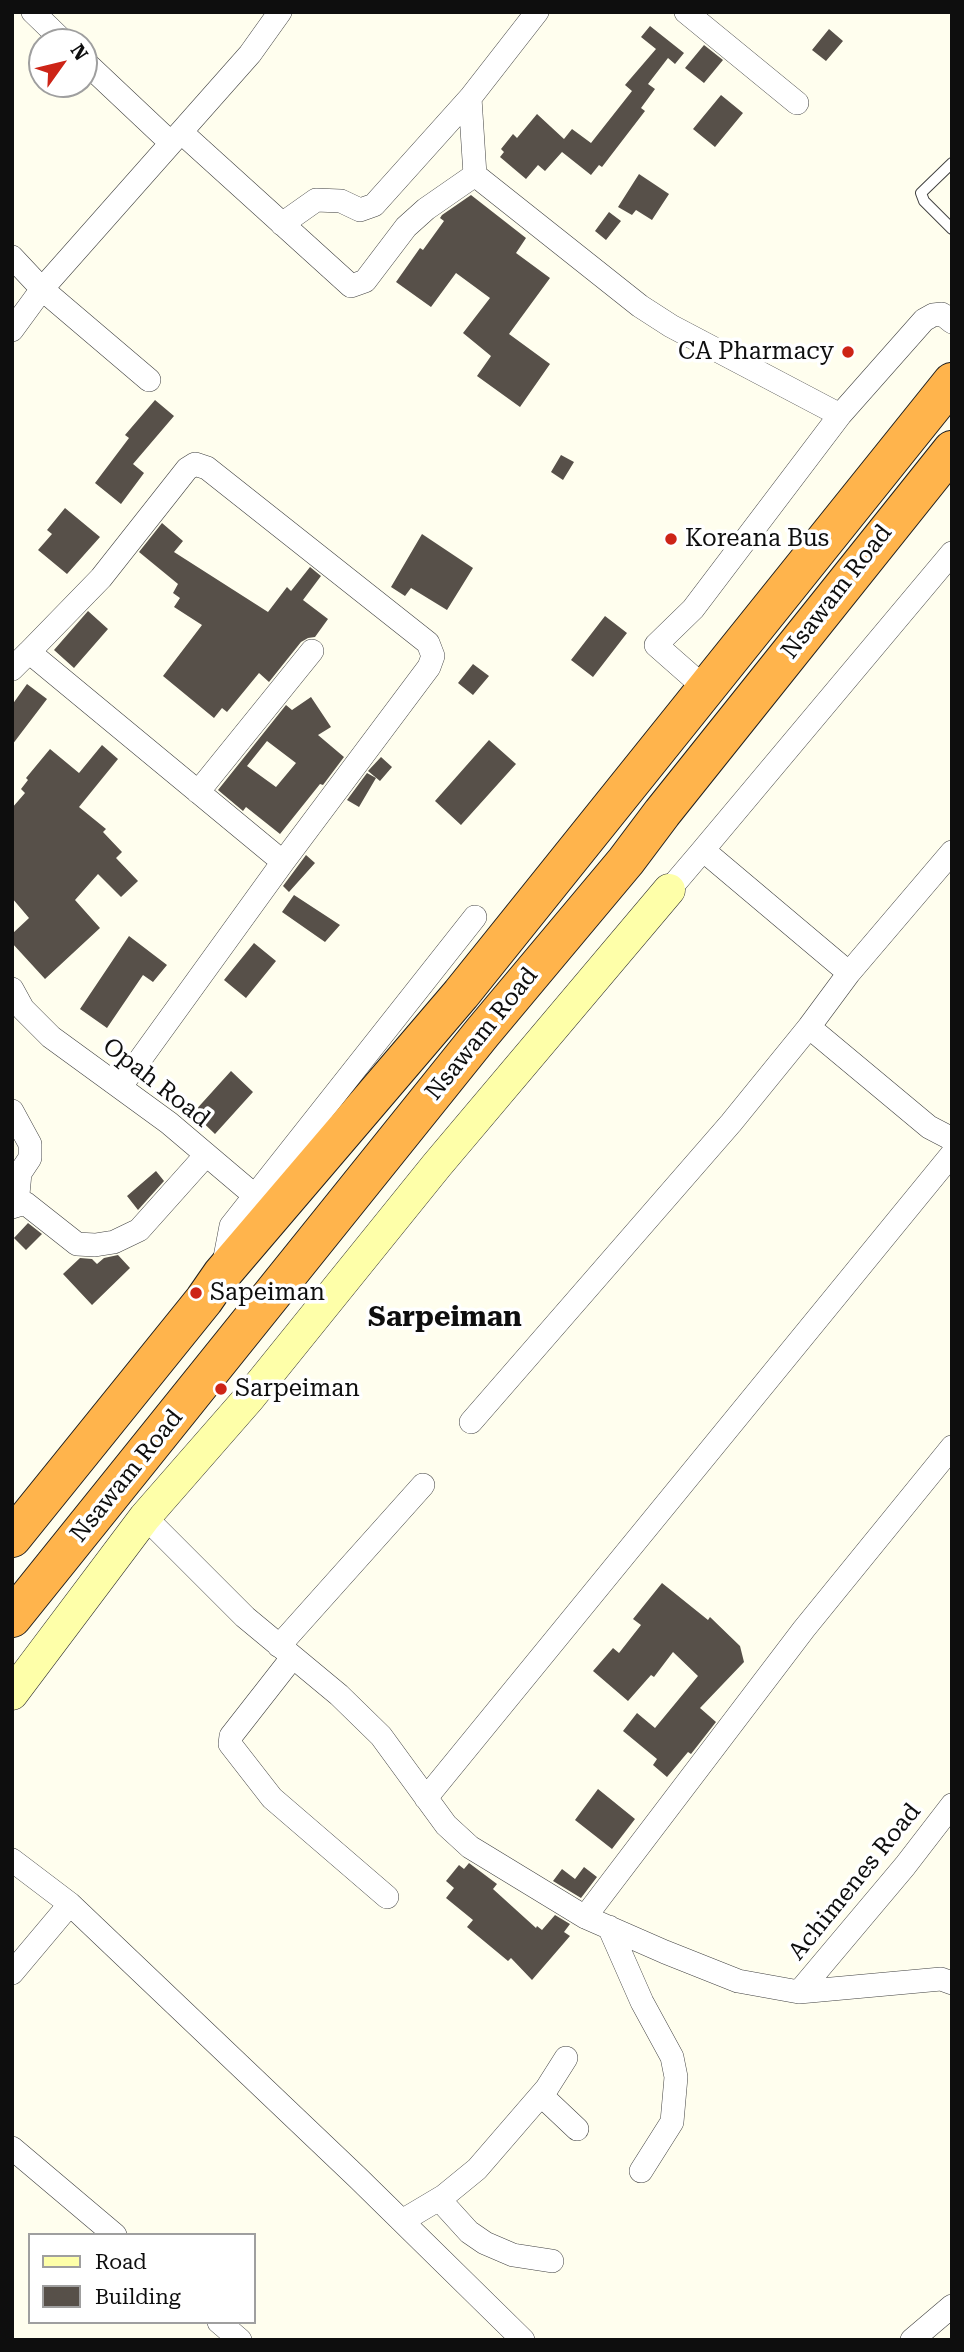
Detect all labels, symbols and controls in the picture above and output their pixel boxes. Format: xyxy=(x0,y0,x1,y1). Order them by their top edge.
north arrow xyxy=(28,28,98,98)
text: N xyxy=(66,40,93,65)
place label: CA Pharmacy xyxy=(678,338,834,366)
marker: CA Pharmacy xyxy=(840,344,856,360)
street label: Nsawam Road xyxy=(776,519,898,665)
place label: Koreana Bus xyxy=(685,525,829,553)
marker: Koreana Bus xyxy=(663,531,679,547)
street label: Nsawam Road xyxy=(420,962,544,1106)
street label: Opah Road xyxy=(97,1032,215,1134)
place label: Sapeiman xyxy=(210,1279,325,1307)
marker: Sapeiman xyxy=(188,1285,204,1301)
district label: Sarpeiman xyxy=(368,1301,522,1335)
place label: Sarpeiman xyxy=(235,1375,360,1403)
marker: Sarpeiman xyxy=(213,1381,229,1397)
street label: Nsawam Road xyxy=(65,1404,189,1548)
street label: Achimenes Road xyxy=(783,1798,927,1966)
legend xyxy=(28,2233,256,2324)
text: Road xyxy=(95,2250,147,2274)
text: Building xyxy=(95,2285,181,2309)

